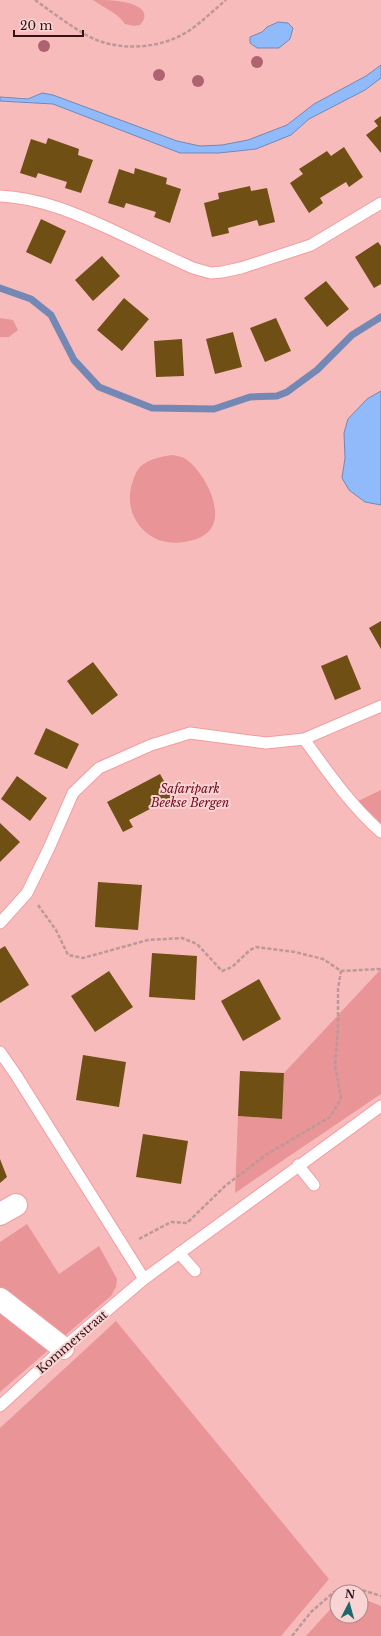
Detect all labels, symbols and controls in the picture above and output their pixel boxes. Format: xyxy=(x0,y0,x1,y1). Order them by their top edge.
scale bar xyxy=(14,12,83,38)
text: 20 m xyxy=(20,18,52,33)
park label: Safaripark Beekse Bergen xyxy=(150,781,230,810)
street label: Kommerstraat xyxy=(33,1307,110,1376)
north arrow xyxy=(329,1584,369,1624)
text: N xyxy=(344,1587,357,1602)

